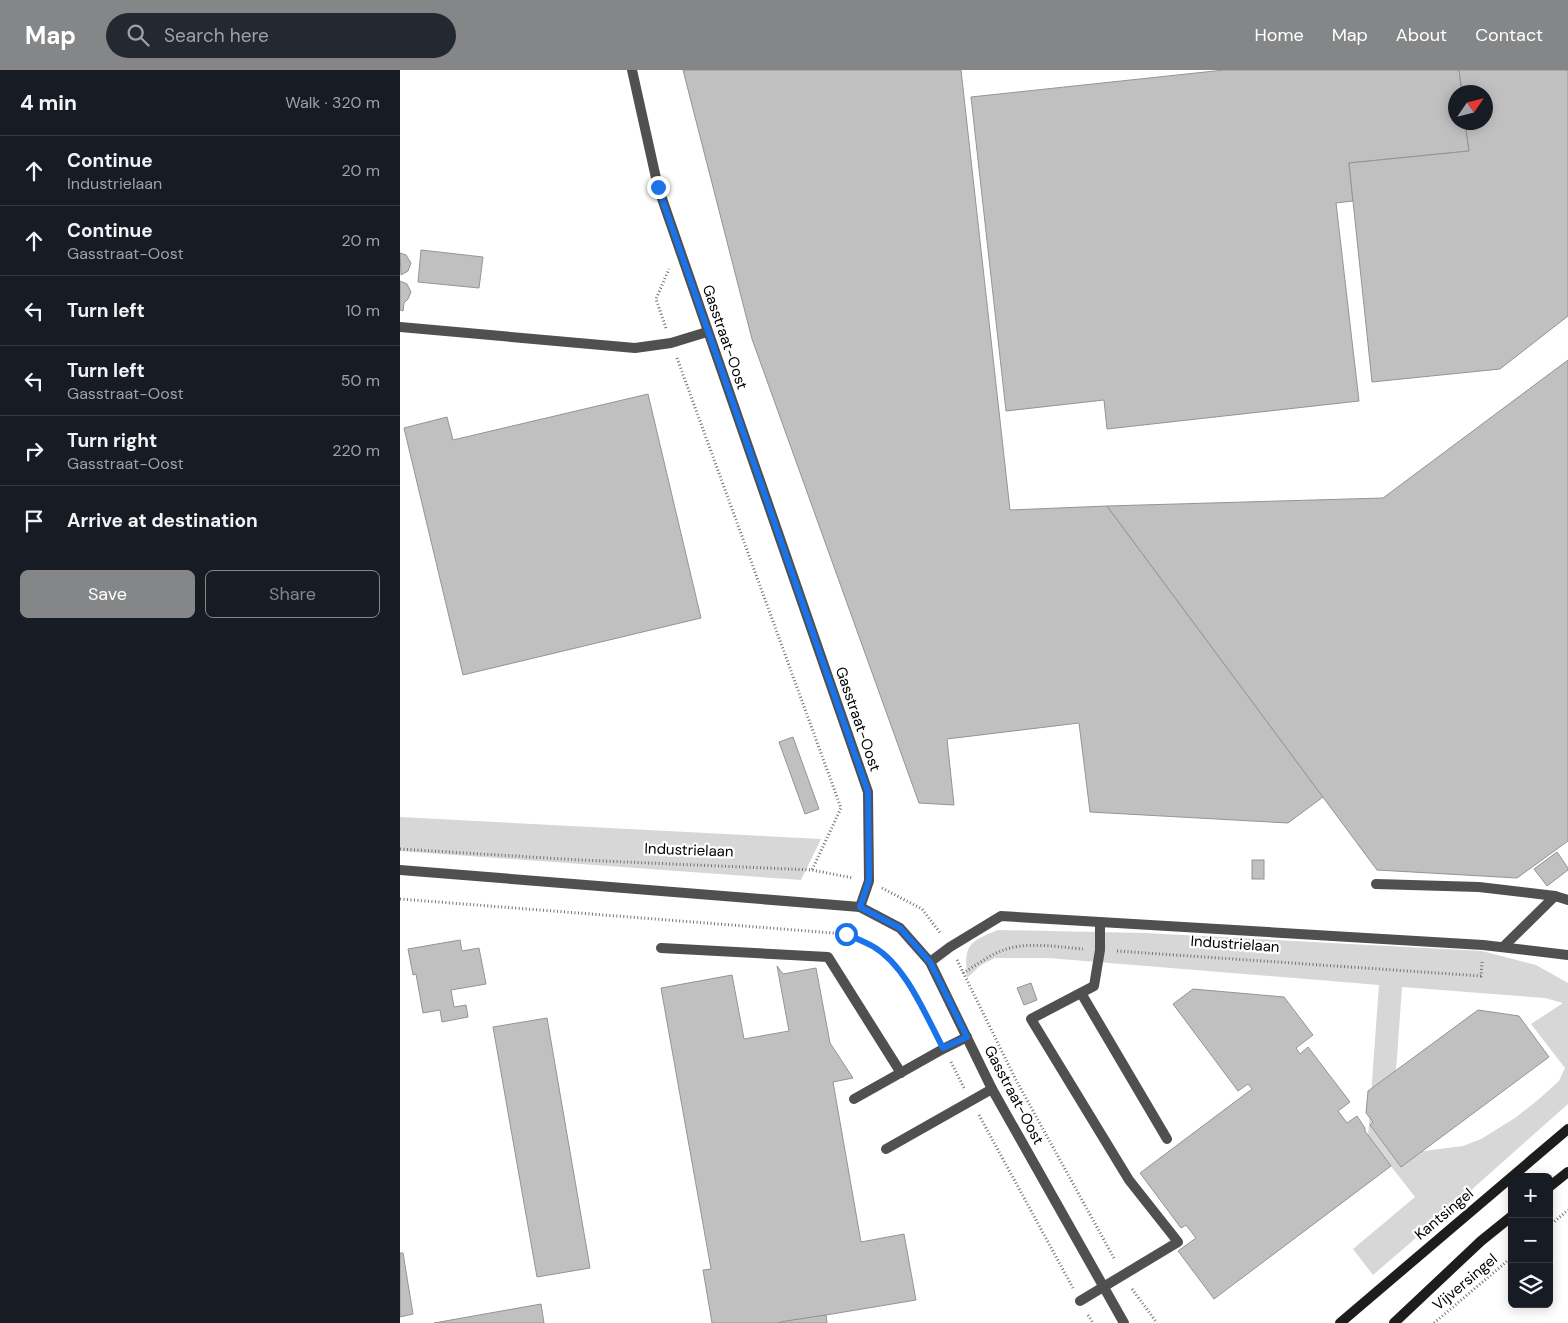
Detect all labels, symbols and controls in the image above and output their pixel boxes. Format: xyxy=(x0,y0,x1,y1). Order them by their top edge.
search box xyxy=(106,13,456,58)
text: Map xyxy=(25,20,76,51)
icon: search xyxy=(124,21,152,49)
text: Search here xyxy=(164,23,269,48)
text: Home xyxy=(1254,23,1304,47)
text: Map xyxy=(1332,23,1368,47)
text: About xyxy=(1396,23,1447,47)
text: Contact xyxy=(1475,23,1543,47)
north arrow xyxy=(1448,85,1493,130)
text: 4 min xyxy=(20,89,77,117)
text: Walk · 320 m xyxy=(285,92,380,113)
text: Continue xyxy=(67,148,153,173)
icon: ahead xyxy=(20,157,48,185)
text: 20 m xyxy=(341,160,380,181)
text: Industrielaan xyxy=(67,173,162,194)
route end xyxy=(647,176,670,199)
text: Continue xyxy=(67,218,153,243)
icon: ahead xyxy=(20,227,48,255)
text: 20 m xyxy=(341,230,380,251)
text: Gasstraat-Oost xyxy=(67,243,184,264)
street label: Gasstraat-Oost xyxy=(698,282,752,392)
icon: left xyxy=(20,297,48,325)
text: Turn left xyxy=(67,298,145,323)
text: 10 m xyxy=(346,300,380,321)
text: Turn left xyxy=(67,358,145,383)
icon: left xyxy=(20,367,48,395)
text: 50 m xyxy=(341,370,380,391)
text: Gasstraat-Oost xyxy=(67,383,184,404)
text: Turn right xyxy=(67,428,157,453)
icon: right xyxy=(20,437,48,465)
text: 220 m xyxy=(332,440,380,461)
text: Gasstraat-Oost xyxy=(67,453,184,474)
icon: arrive xyxy=(20,507,48,535)
text: Arrive at destination xyxy=(67,508,258,533)
button: Save xyxy=(20,570,195,618)
button: Share xyxy=(205,570,380,618)
street label: Gasstraat-Oost xyxy=(831,664,885,774)
street label: Industrielaan xyxy=(644,838,734,862)
route start xyxy=(835,923,858,946)
street label: Industrielaan xyxy=(1190,931,1280,957)
street label: Gasstraat-Oost xyxy=(979,1042,1049,1148)
map controls xyxy=(1508,1173,1553,1308)
button: + xyxy=(1508,1173,1553,1218)
street label: Kantsingel xyxy=(1410,1184,1478,1244)
button: − xyxy=(1508,1218,1553,1263)
street label: Vijversingel xyxy=(1428,1249,1502,1315)
button: layers xyxy=(1508,1263,1553,1308)

